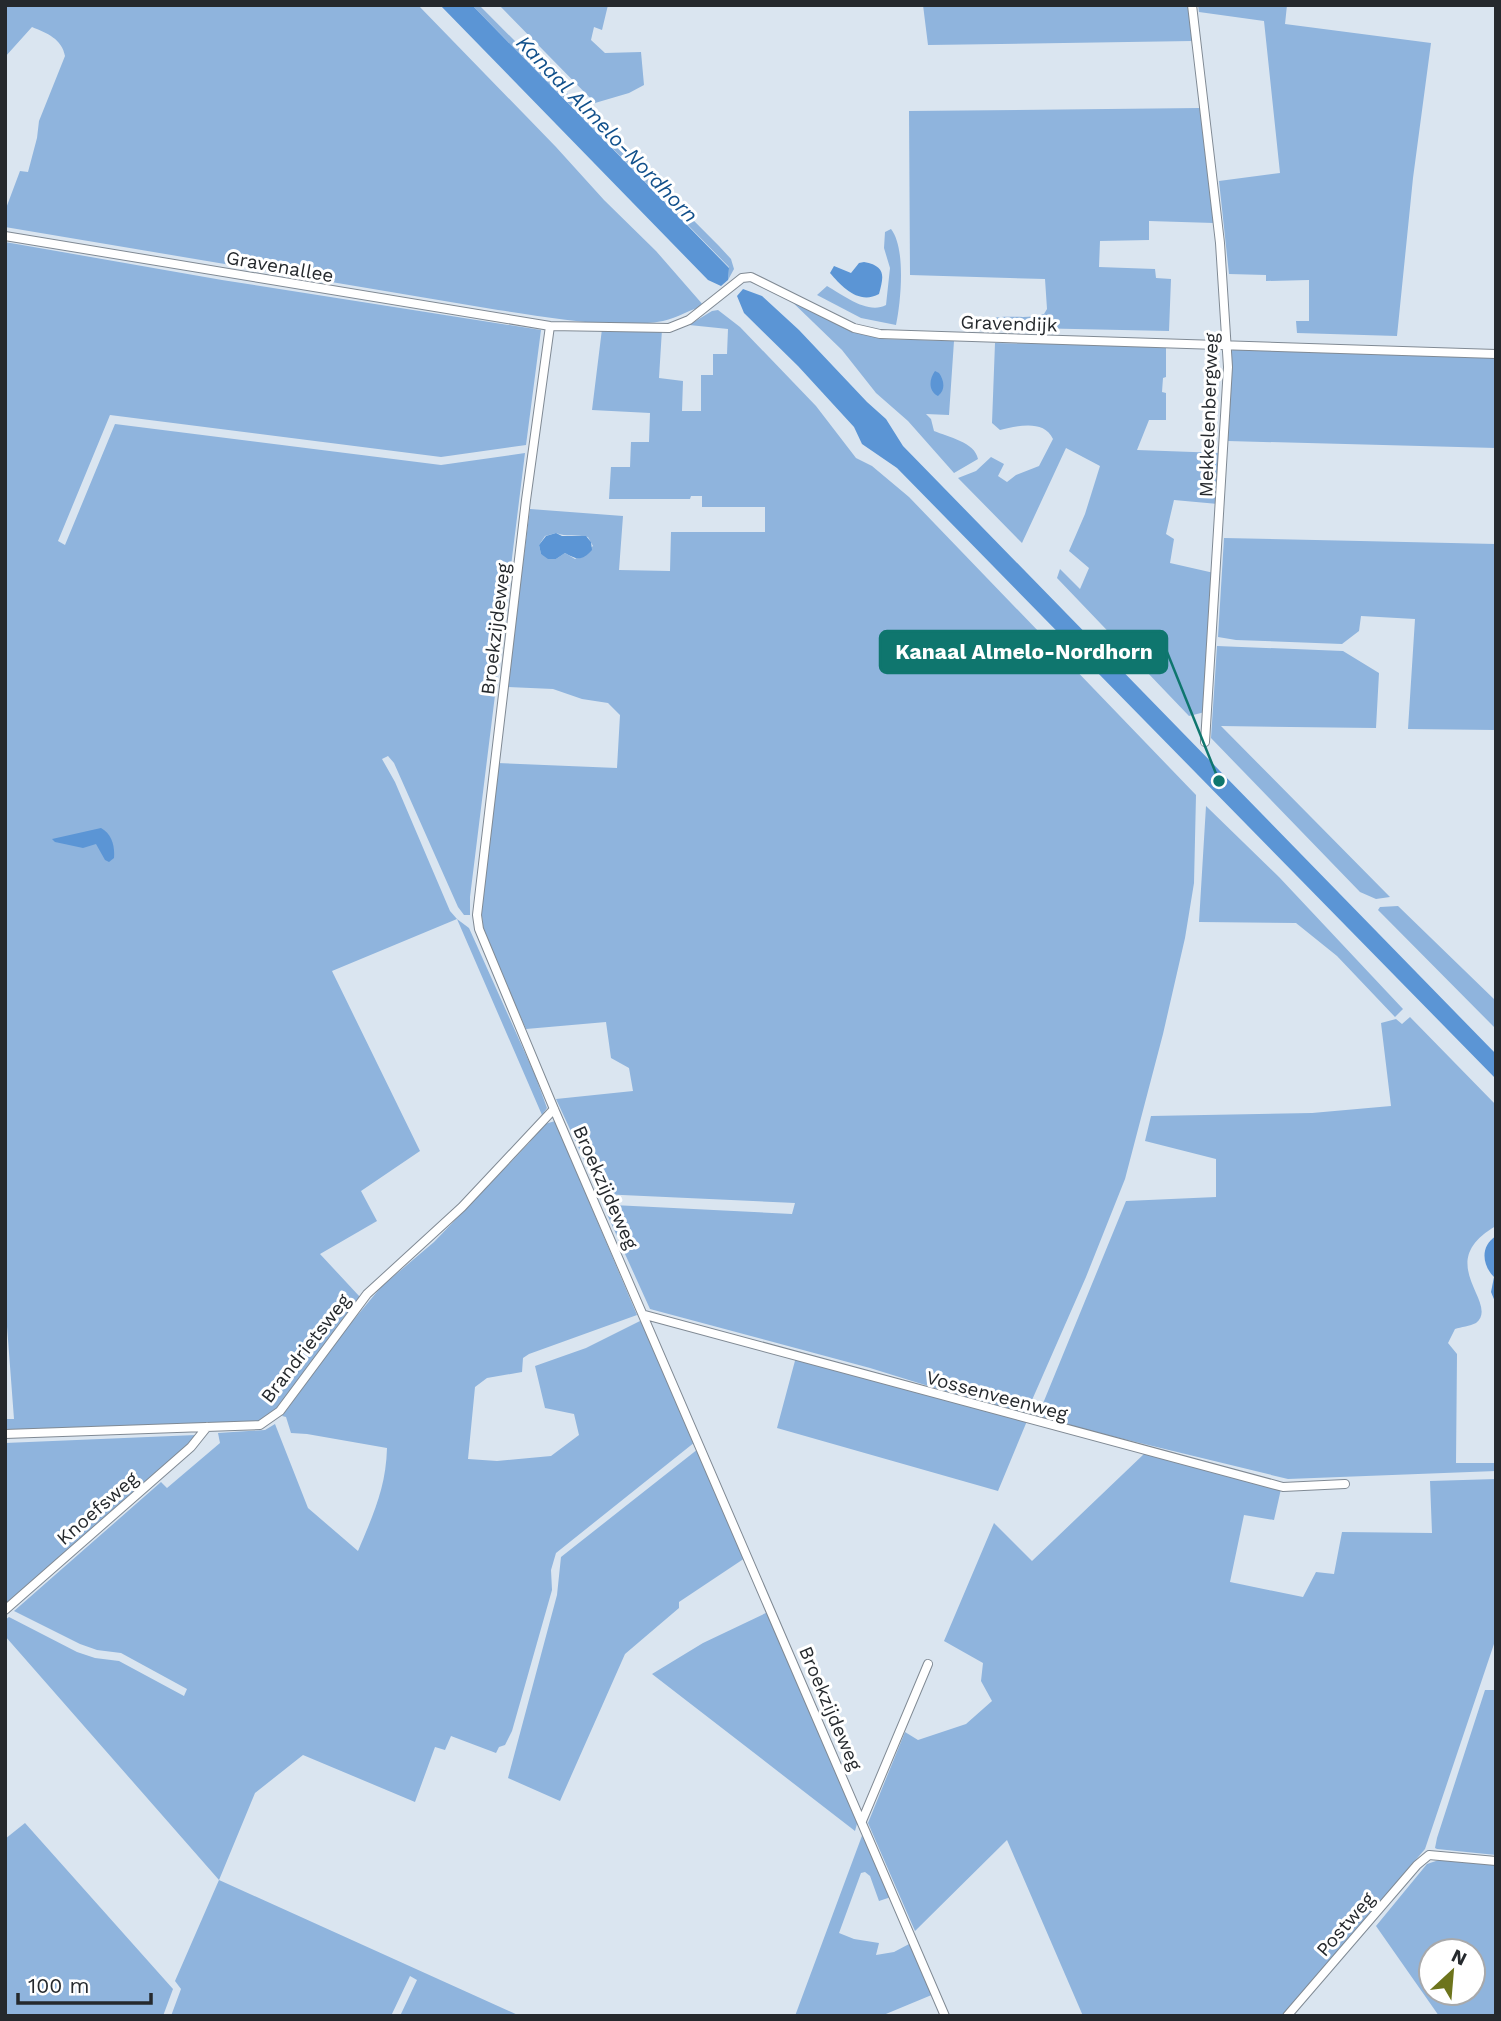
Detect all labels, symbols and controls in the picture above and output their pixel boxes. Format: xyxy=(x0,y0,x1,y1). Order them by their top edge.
water label: Kanaal Almelo-Nordhorn xyxy=(511,30,703,227)
street label: Gravenallee xyxy=(224,246,335,287)
street label: Gravendijk xyxy=(960,310,1058,337)
street label: Mekkelenbergweg xyxy=(1194,332,1223,498)
street label: Broekzijdeweg xyxy=(476,561,515,696)
callout: Kanaal Almelo-Nordhorn xyxy=(880,631,1167,673)
text: Kanaal Almelo-Nordhorn xyxy=(895,639,1153,664)
street label: Broekzijdeweg xyxy=(568,1122,643,1253)
street label: Brandrietsweg xyxy=(256,1289,356,1407)
street label: Vossenveenweg xyxy=(924,1366,1071,1426)
street label: Knoefsweg xyxy=(52,1466,143,1550)
street label: Broekzijdeweg xyxy=(794,1643,867,1775)
street label: Postweg xyxy=(1311,1887,1380,1961)
north arrow xyxy=(1417,1937,1487,2007)
text: N xyxy=(1448,1944,1471,1971)
scale bar xyxy=(18,1962,150,2006)
text: 100 m xyxy=(28,1973,90,1998)

